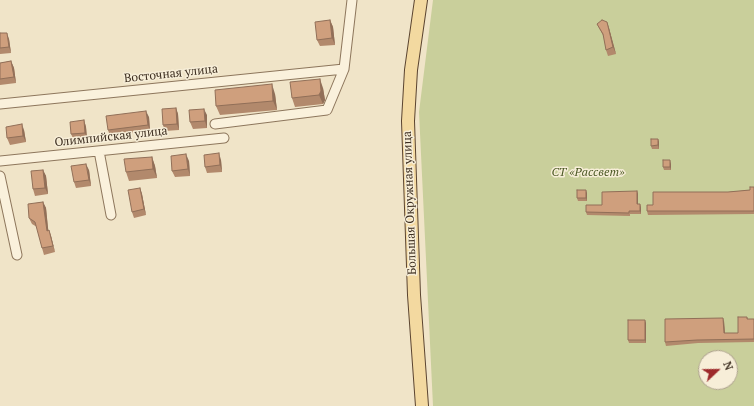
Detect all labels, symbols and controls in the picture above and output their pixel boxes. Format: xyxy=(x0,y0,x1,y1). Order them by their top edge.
street label: Восточная улица xyxy=(123,62,219,86)
street label: Олимпийская улица xyxy=(54,124,168,150)
street label: Большая Окружная улица xyxy=(400,131,420,275)
park label: СТ «Рассвет» xyxy=(551,166,625,180)
north arrow xyxy=(698,350,738,390)
text: N xyxy=(720,359,736,372)

